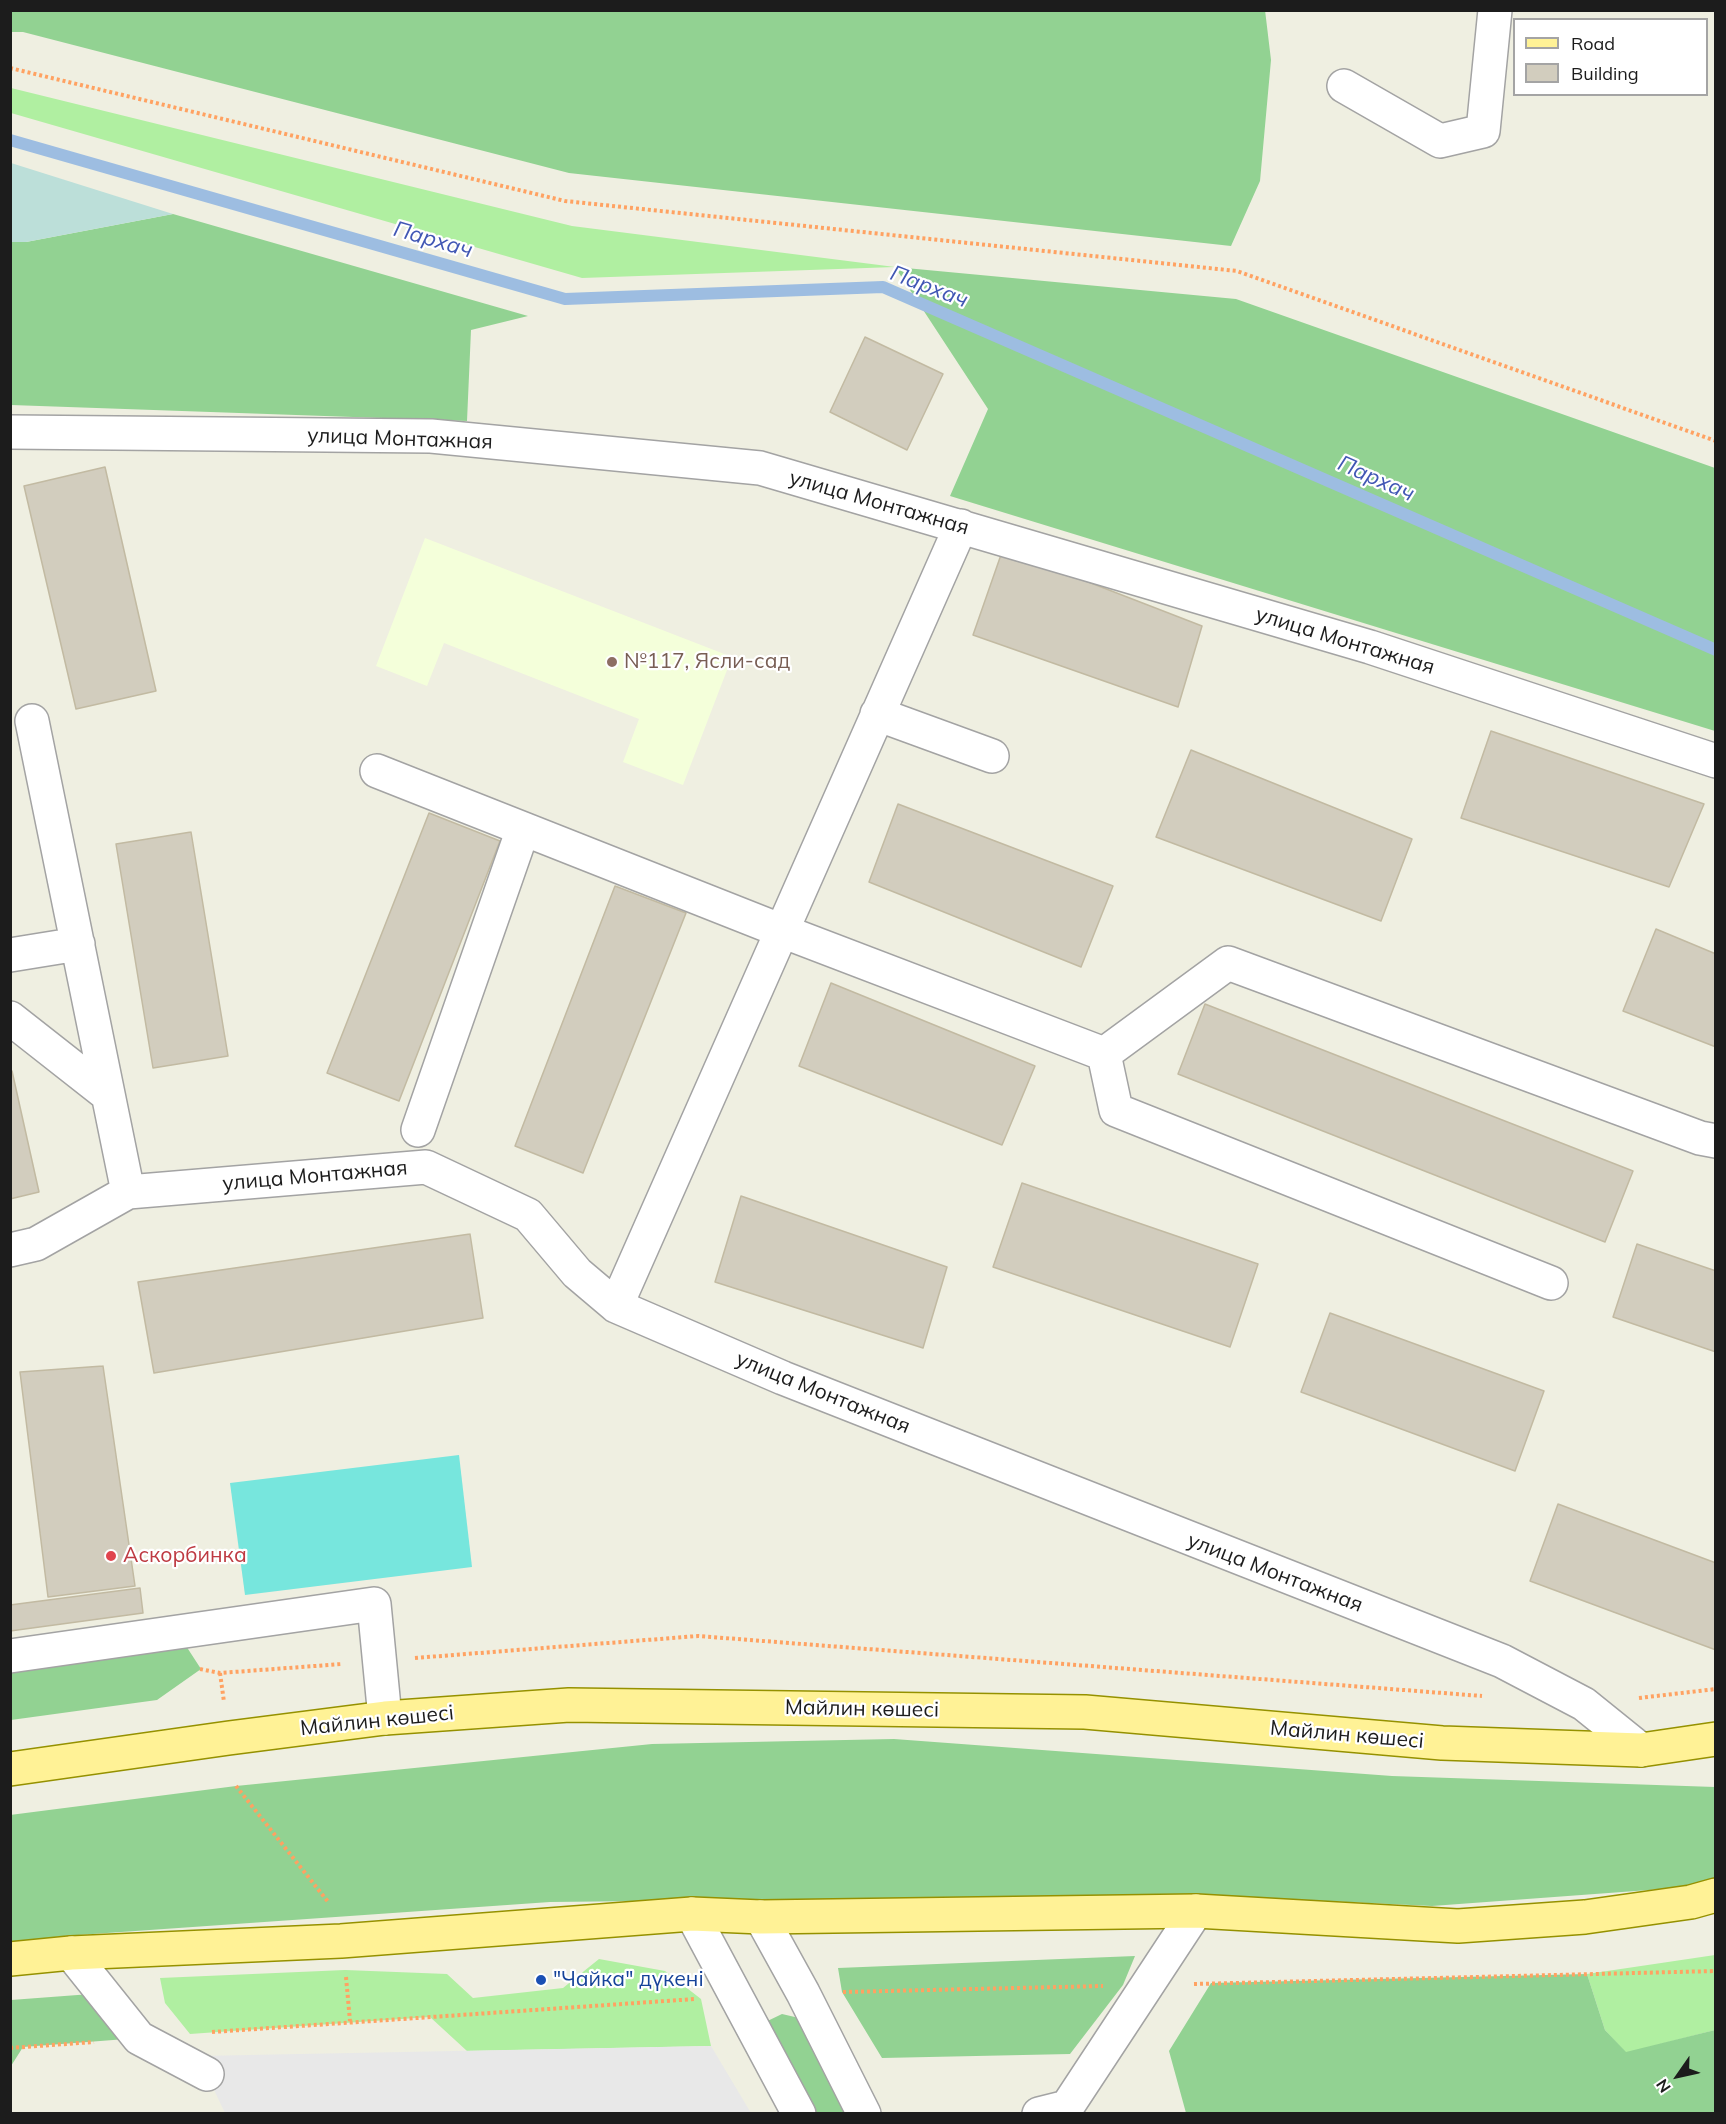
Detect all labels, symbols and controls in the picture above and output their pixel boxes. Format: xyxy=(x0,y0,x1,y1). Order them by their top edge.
legend xyxy=(1513,18,1708,96)
text: Road xyxy=(1571,32,1615,55)
text: Building xyxy=(1571,62,1639,85)
water label: Пархач xyxy=(390,216,476,264)
water label: Пархач xyxy=(886,260,972,314)
street label: улица Монтажная xyxy=(307,423,493,455)
water label: Пархач xyxy=(1334,450,1418,508)
street label: улица Монтажная xyxy=(786,465,972,541)
street label: улица Монтажная xyxy=(1253,602,1437,680)
place label: №117, Ясли-сад xyxy=(624,649,790,675)
marker: №117, Ясли-сад xyxy=(605,655,619,669)
street label: улица Монтажная xyxy=(221,1155,409,1197)
street label: улица Монтажная xyxy=(732,1347,914,1439)
street label: улица Монтажная xyxy=(1184,1528,1366,1618)
place label: Аскорбинка xyxy=(123,1543,247,1569)
marker: Аскорбинка xyxy=(104,1549,118,1563)
street label: Майлин көшесі xyxy=(785,1695,939,1723)
street label: Майлин көшесі xyxy=(299,1700,455,1742)
street label: Майлин көшесі xyxy=(1269,1716,1425,1754)
place label: "Чайка" дүкені xyxy=(553,1967,704,1993)
marker: "Чайка" дүкені xyxy=(534,1973,548,1987)
north arrow xyxy=(1648,2046,1708,2106)
text: N xyxy=(1651,2075,1675,2097)

